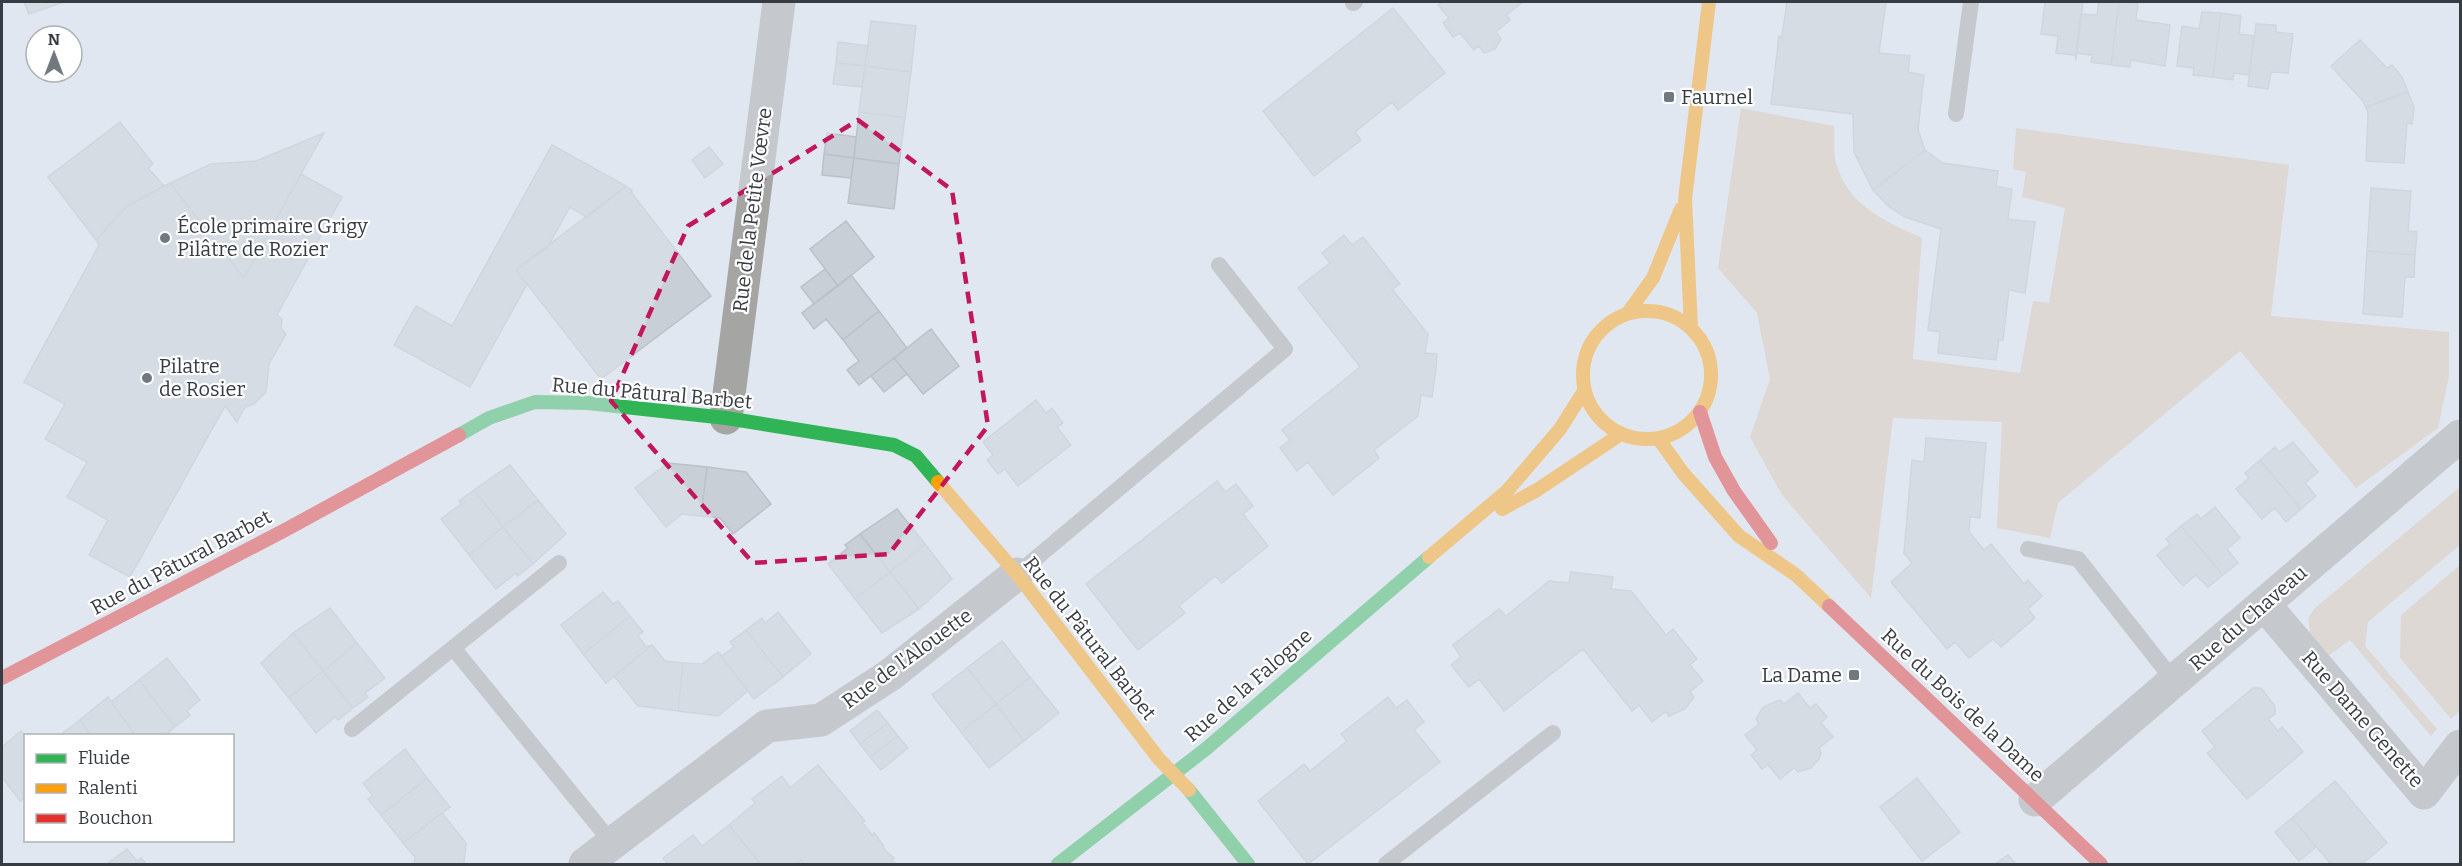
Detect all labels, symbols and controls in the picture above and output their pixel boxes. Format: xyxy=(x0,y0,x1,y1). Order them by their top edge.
north arrow xyxy=(24,24,84,84)
text: N xyxy=(48,30,60,49)
place label: Faurnel xyxy=(1681,85,1753,109)
marker: Faurnel xyxy=(1662,90,1676,104)
street label: Rue de la Petite Vœvre xyxy=(728,106,776,314)
place label: École primaire Grigy Pilâtre de Rozier xyxy=(177,214,368,261)
marker: École primaire Grigy Pilâtre de Rozier xyxy=(158,231,172,245)
place label: Pilatre de Rosier xyxy=(159,354,245,401)
marker: Pilatre de Rosier xyxy=(140,371,154,385)
street label: Rue du Pâtural Barbet xyxy=(551,372,753,414)
street label: Rue du Pâtural Barbet xyxy=(87,504,275,620)
street label: Rue du Pâtural Barbet xyxy=(1019,551,1161,725)
street label: Rue du Chaveau xyxy=(2184,560,2312,676)
street label: Rue de l'Alouette xyxy=(837,603,977,713)
street label: Rue de la Falogne xyxy=(1179,623,1317,747)
street label: Rue du Bois de la Dame xyxy=(1876,623,2050,787)
street label: Rue Dame Genette xyxy=(2297,646,2429,792)
place label: La Dame xyxy=(1761,663,1842,687)
marker: La Dame xyxy=(1847,668,1861,682)
legend xyxy=(24,734,234,842)
text: Fluide xyxy=(78,747,130,769)
text: Ralenti xyxy=(78,777,138,799)
text: Bouchon xyxy=(78,807,153,829)

